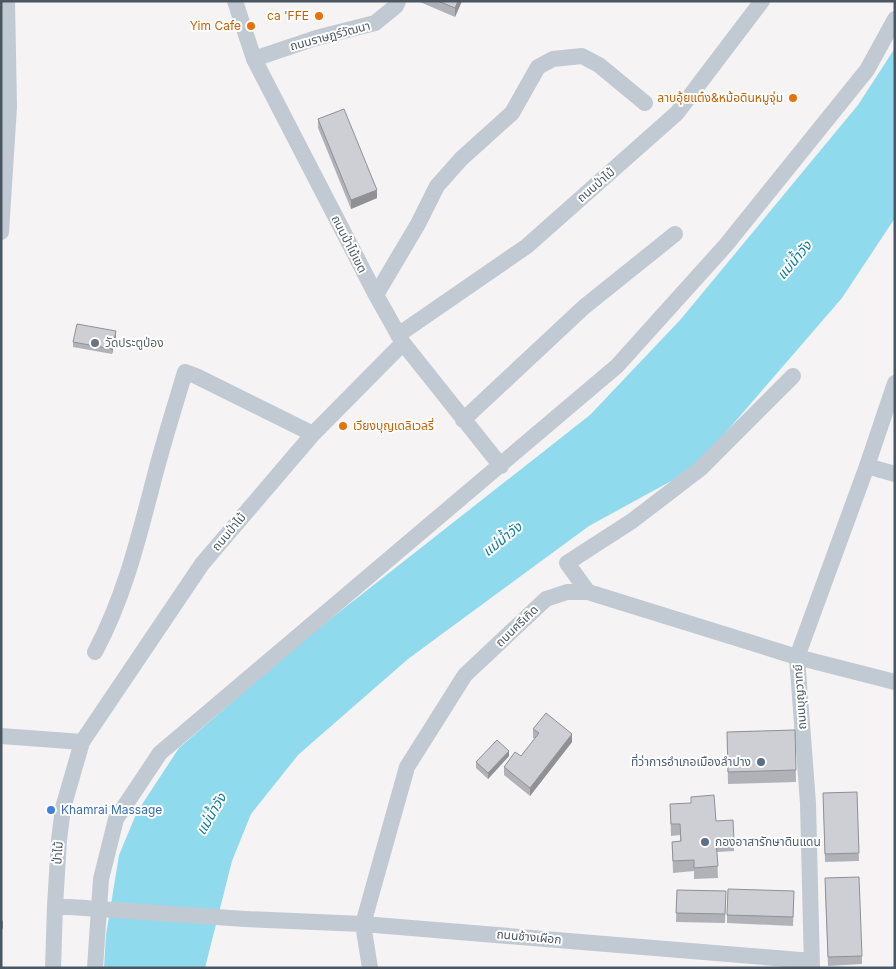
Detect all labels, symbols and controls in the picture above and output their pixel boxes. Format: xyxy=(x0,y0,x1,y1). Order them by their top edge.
place label: ca 'FFE xyxy=(267,8,309,23)
marker: ca 'FFE xyxy=(313,10,325,22)
place label: Yim Cafe xyxy=(190,18,241,33)
street label: ถนนราษฎร์วัฒนา xyxy=(288,18,372,53)
marker: Yim Cafe xyxy=(245,20,257,32)
place label: ลาบอุ้ยแต๋ง&หม้อดินหมูจุ่ม xyxy=(657,90,783,105)
marker: ลาบอุ้ยแต๋ง&หม้อดินหมูจุ่ม xyxy=(787,92,799,104)
street label: ถนนป่าไม้ xyxy=(574,164,618,205)
street label: ถนนป่าไม้เขต xyxy=(329,212,370,275)
water label: แม่น้ำวัง xyxy=(772,235,816,282)
place label: วัดประตูป่อง xyxy=(105,335,164,350)
marker: วัดประตูป่อง xyxy=(89,337,101,349)
place label: เวียงบุญเดลิเวลรี่ xyxy=(353,417,434,433)
marker: เวียงบุญเดลิเวลรี่ xyxy=(337,420,349,432)
street label: ถนนป่าไม้ xyxy=(208,510,249,554)
water label: แม่น้ำวัง xyxy=(478,516,526,559)
street label: ถนนศรีเกิด xyxy=(492,602,541,650)
street label: ถนนบุญวาทย์ xyxy=(790,664,809,730)
place label: ที่ว่าการอำเภอเมืองลำปาง xyxy=(631,753,751,769)
marker: ที่ว่าการอำเภอเมืองลำปาง xyxy=(755,756,767,768)
water label: แม่น้ำวัง xyxy=(191,788,230,838)
place label: Khamrai Massage xyxy=(61,802,162,817)
marker: Khamrai Massage xyxy=(45,804,57,816)
place label: กองอาสารักษาดินแดน xyxy=(715,834,821,849)
marker: กองอาสารักษาดินแดน xyxy=(699,836,711,848)
street label: ป่าไม้ xyxy=(49,841,66,865)
street label: ถนนช้างเผือก xyxy=(496,926,562,947)

